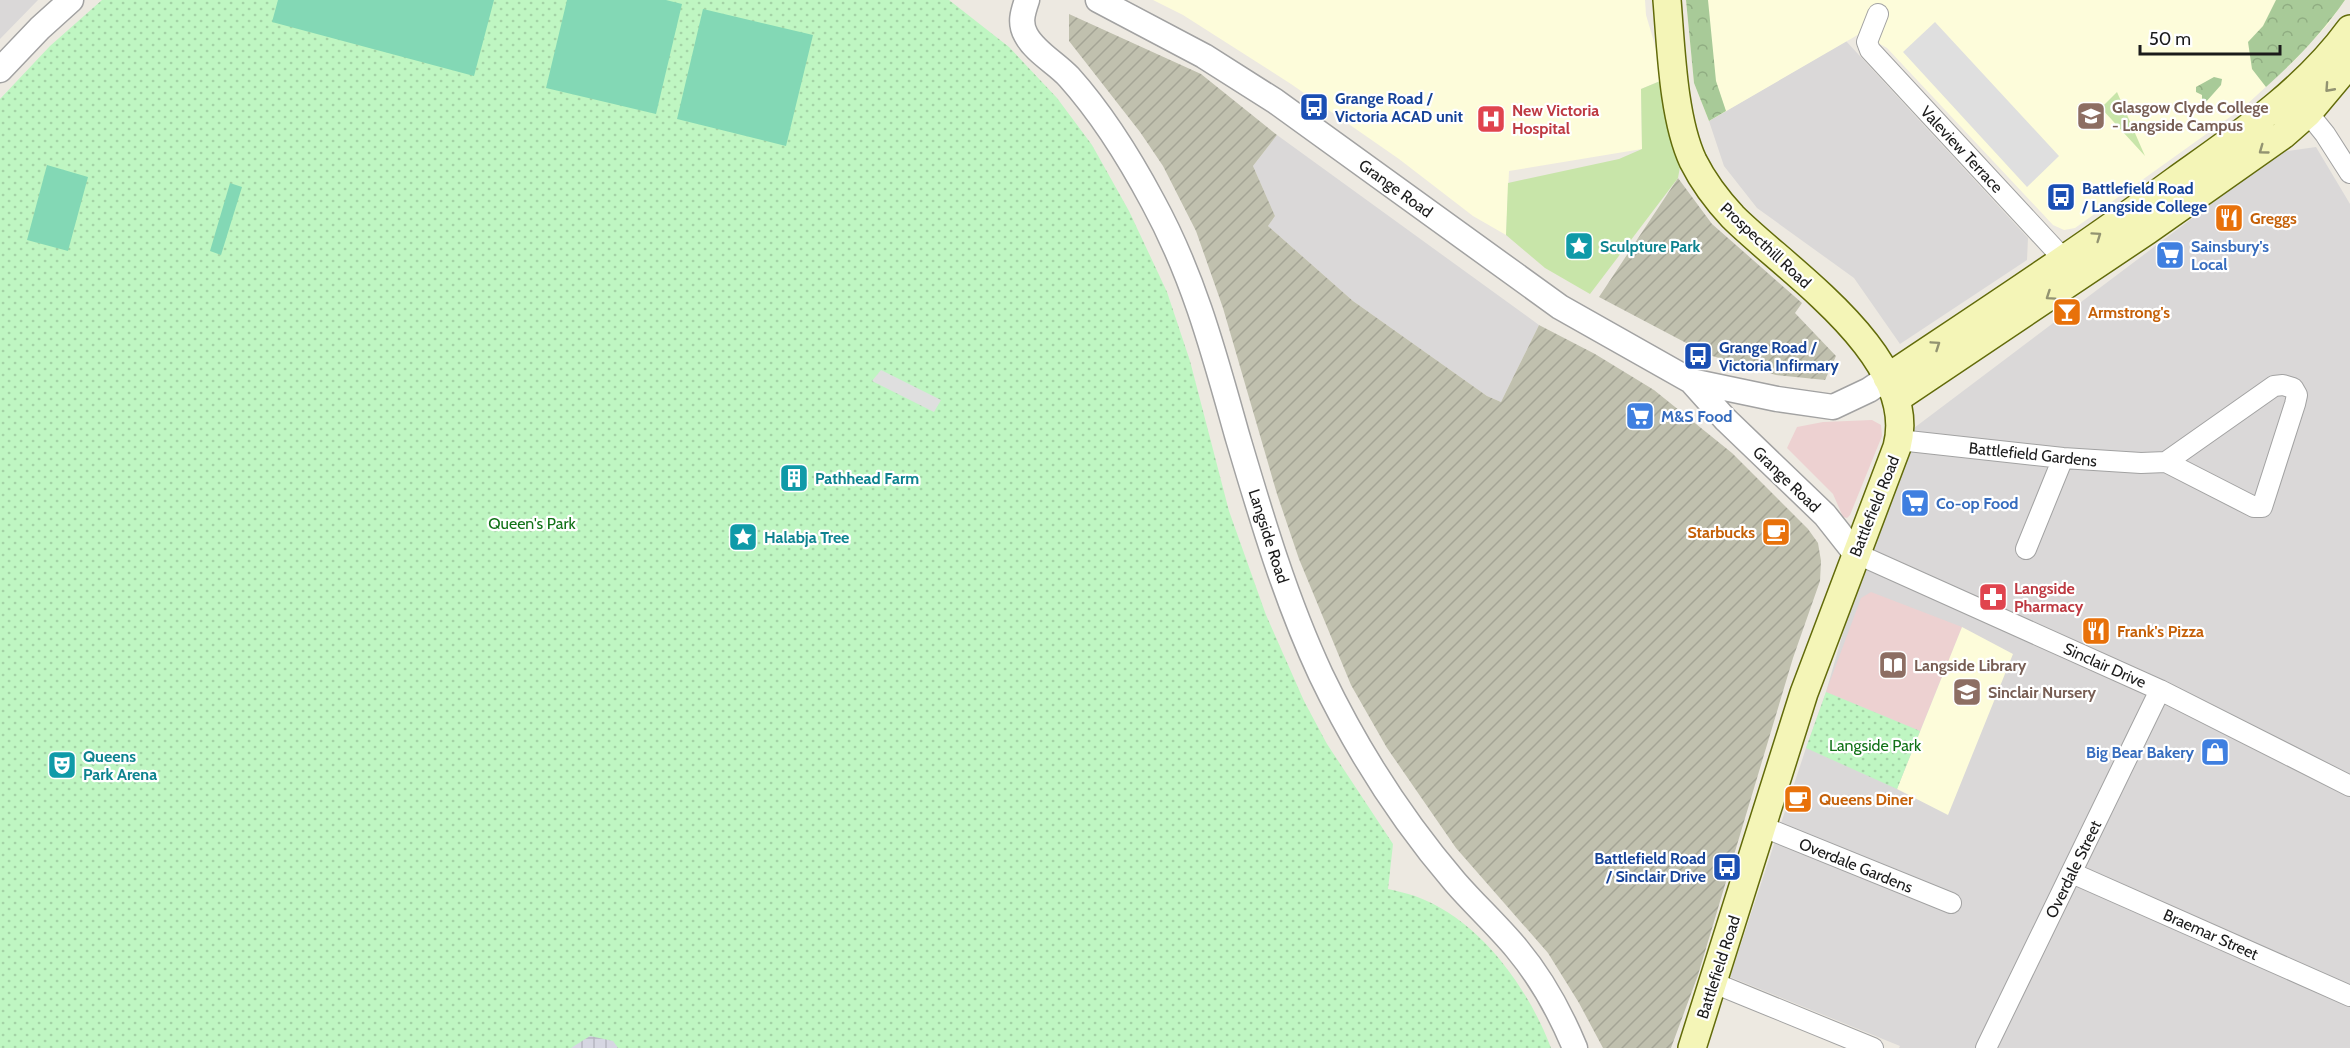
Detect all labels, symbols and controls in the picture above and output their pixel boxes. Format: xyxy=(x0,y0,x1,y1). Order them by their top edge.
scale bar xyxy=(2140,18,2280,56)
text: 50 m xyxy=(2149,28,2191,50)
one-way arrow xyxy=(2325,82,2336,92)
place label: Grange Road / Victoria ACAD unit xyxy=(1335,89,1463,126)
bus stop icon: Grange Road / Victoria ACAD unit xyxy=(1298,91,1330,123)
place label: Glasgow Clyde College - Langside Campus xyxy=(2112,98,2268,135)
school or university icon: Glasgow Clyde College - Langside Campus xyxy=(2075,100,2107,132)
place label: New Victoria Hospital xyxy=(1512,101,1599,138)
street label: Valeview Terrace xyxy=(1917,102,2007,197)
hospital icon: New Victoria Hospital xyxy=(1475,103,1507,135)
one-way arrow xyxy=(2258,142,2269,153)
street label: Grange Road xyxy=(1355,155,1436,222)
place label: Battlefield Road / Langside College xyxy=(2081,179,2207,216)
bus stop icon: Battlefield Road / Langside College xyxy=(2045,181,2077,213)
street label: Prospecthill Road xyxy=(1716,199,1815,292)
restaurant icon: Greggs xyxy=(2213,202,2245,234)
place label: Greggs xyxy=(2250,209,2297,228)
place icon: Sculpture Park xyxy=(1563,230,1595,262)
one-way arrow xyxy=(2091,232,2102,243)
place label: Sculpture Park xyxy=(1600,237,1701,256)
place label: Sainsbury's Local xyxy=(2191,237,2269,274)
supermarket icon: Sainsbury's Local xyxy=(2154,239,2186,271)
one-way arrow xyxy=(2046,289,2057,300)
bar icon: Armstrong's xyxy=(2051,296,2083,328)
place label: Armstrong's xyxy=(2088,303,2170,322)
place label: Grange Road / Victoria Infirmary xyxy=(1719,338,1839,375)
bus stop icon: Grange Road / Victoria Infirmary xyxy=(1682,340,1714,372)
one-way arrow xyxy=(1929,341,1940,352)
supermarket icon: M&S Food xyxy=(1624,400,1656,432)
place label: M&S Food xyxy=(1661,407,1732,426)
street label: Battlefield Gardens xyxy=(1968,438,2098,471)
street label: Grange Road xyxy=(1749,442,1824,516)
street label: Battlefield Road xyxy=(1846,453,1903,560)
building icon: Pathhead Farm xyxy=(778,462,810,494)
place label: Pathhead Farm xyxy=(815,469,919,488)
street label: Langside Road xyxy=(1244,487,1293,586)
supermarket icon: Co-op Food xyxy=(1899,487,1931,519)
place label: Co-op Food xyxy=(1936,494,2018,513)
park label: Queen's Park xyxy=(488,514,576,533)
cafe icon: Starbucks xyxy=(1760,516,1792,548)
place icon: Halabja Tree xyxy=(727,521,759,553)
place label: Starbucks xyxy=(1687,523,1755,542)
place label: Halabja Tree xyxy=(764,528,849,547)
place label: Langside Pharmacy xyxy=(2014,579,2084,616)
pharmacy icon: Langside Pharmacy xyxy=(1977,581,2009,613)
restaurant icon: Frank's Pizza xyxy=(2080,615,2112,647)
place label: Frank's Pizza xyxy=(2117,622,2204,641)
street label: Sinclair Drive xyxy=(2061,639,2149,692)
library icon: Langside Library xyxy=(1877,649,1909,681)
place label: Langside Library xyxy=(1914,656,2027,675)
school or university icon: Sinclair Nursery xyxy=(1951,676,1983,708)
place label: Sinclair Nursery xyxy=(1988,683,2097,702)
park label: Langside Park xyxy=(1829,736,1922,755)
shop icon: Big Bear Bakery xyxy=(2199,736,2231,768)
place label: Big Bear Bakery xyxy=(2086,743,2194,762)
place label: Queens Park Arena xyxy=(83,747,157,784)
theatre icon: Queens Park Arena xyxy=(46,749,78,781)
cafe icon: Queens Diner xyxy=(1782,783,1814,815)
place label: Queens Diner xyxy=(1819,790,1914,809)
street label: Overdale Street xyxy=(2042,817,2106,921)
street label: Overdale Gardens xyxy=(1796,834,1916,897)
place label: Battlefield Road / Sinclair Drive xyxy=(1594,849,1706,886)
bus stop icon: Battlefield Road / Sinclair Drive xyxy=(1711,851,1743,883)
street label: Braemar Street xyxy=(2160,905,2262,964)
street label: Battlefield Road xyxy=(1693,913,1744,1021)

